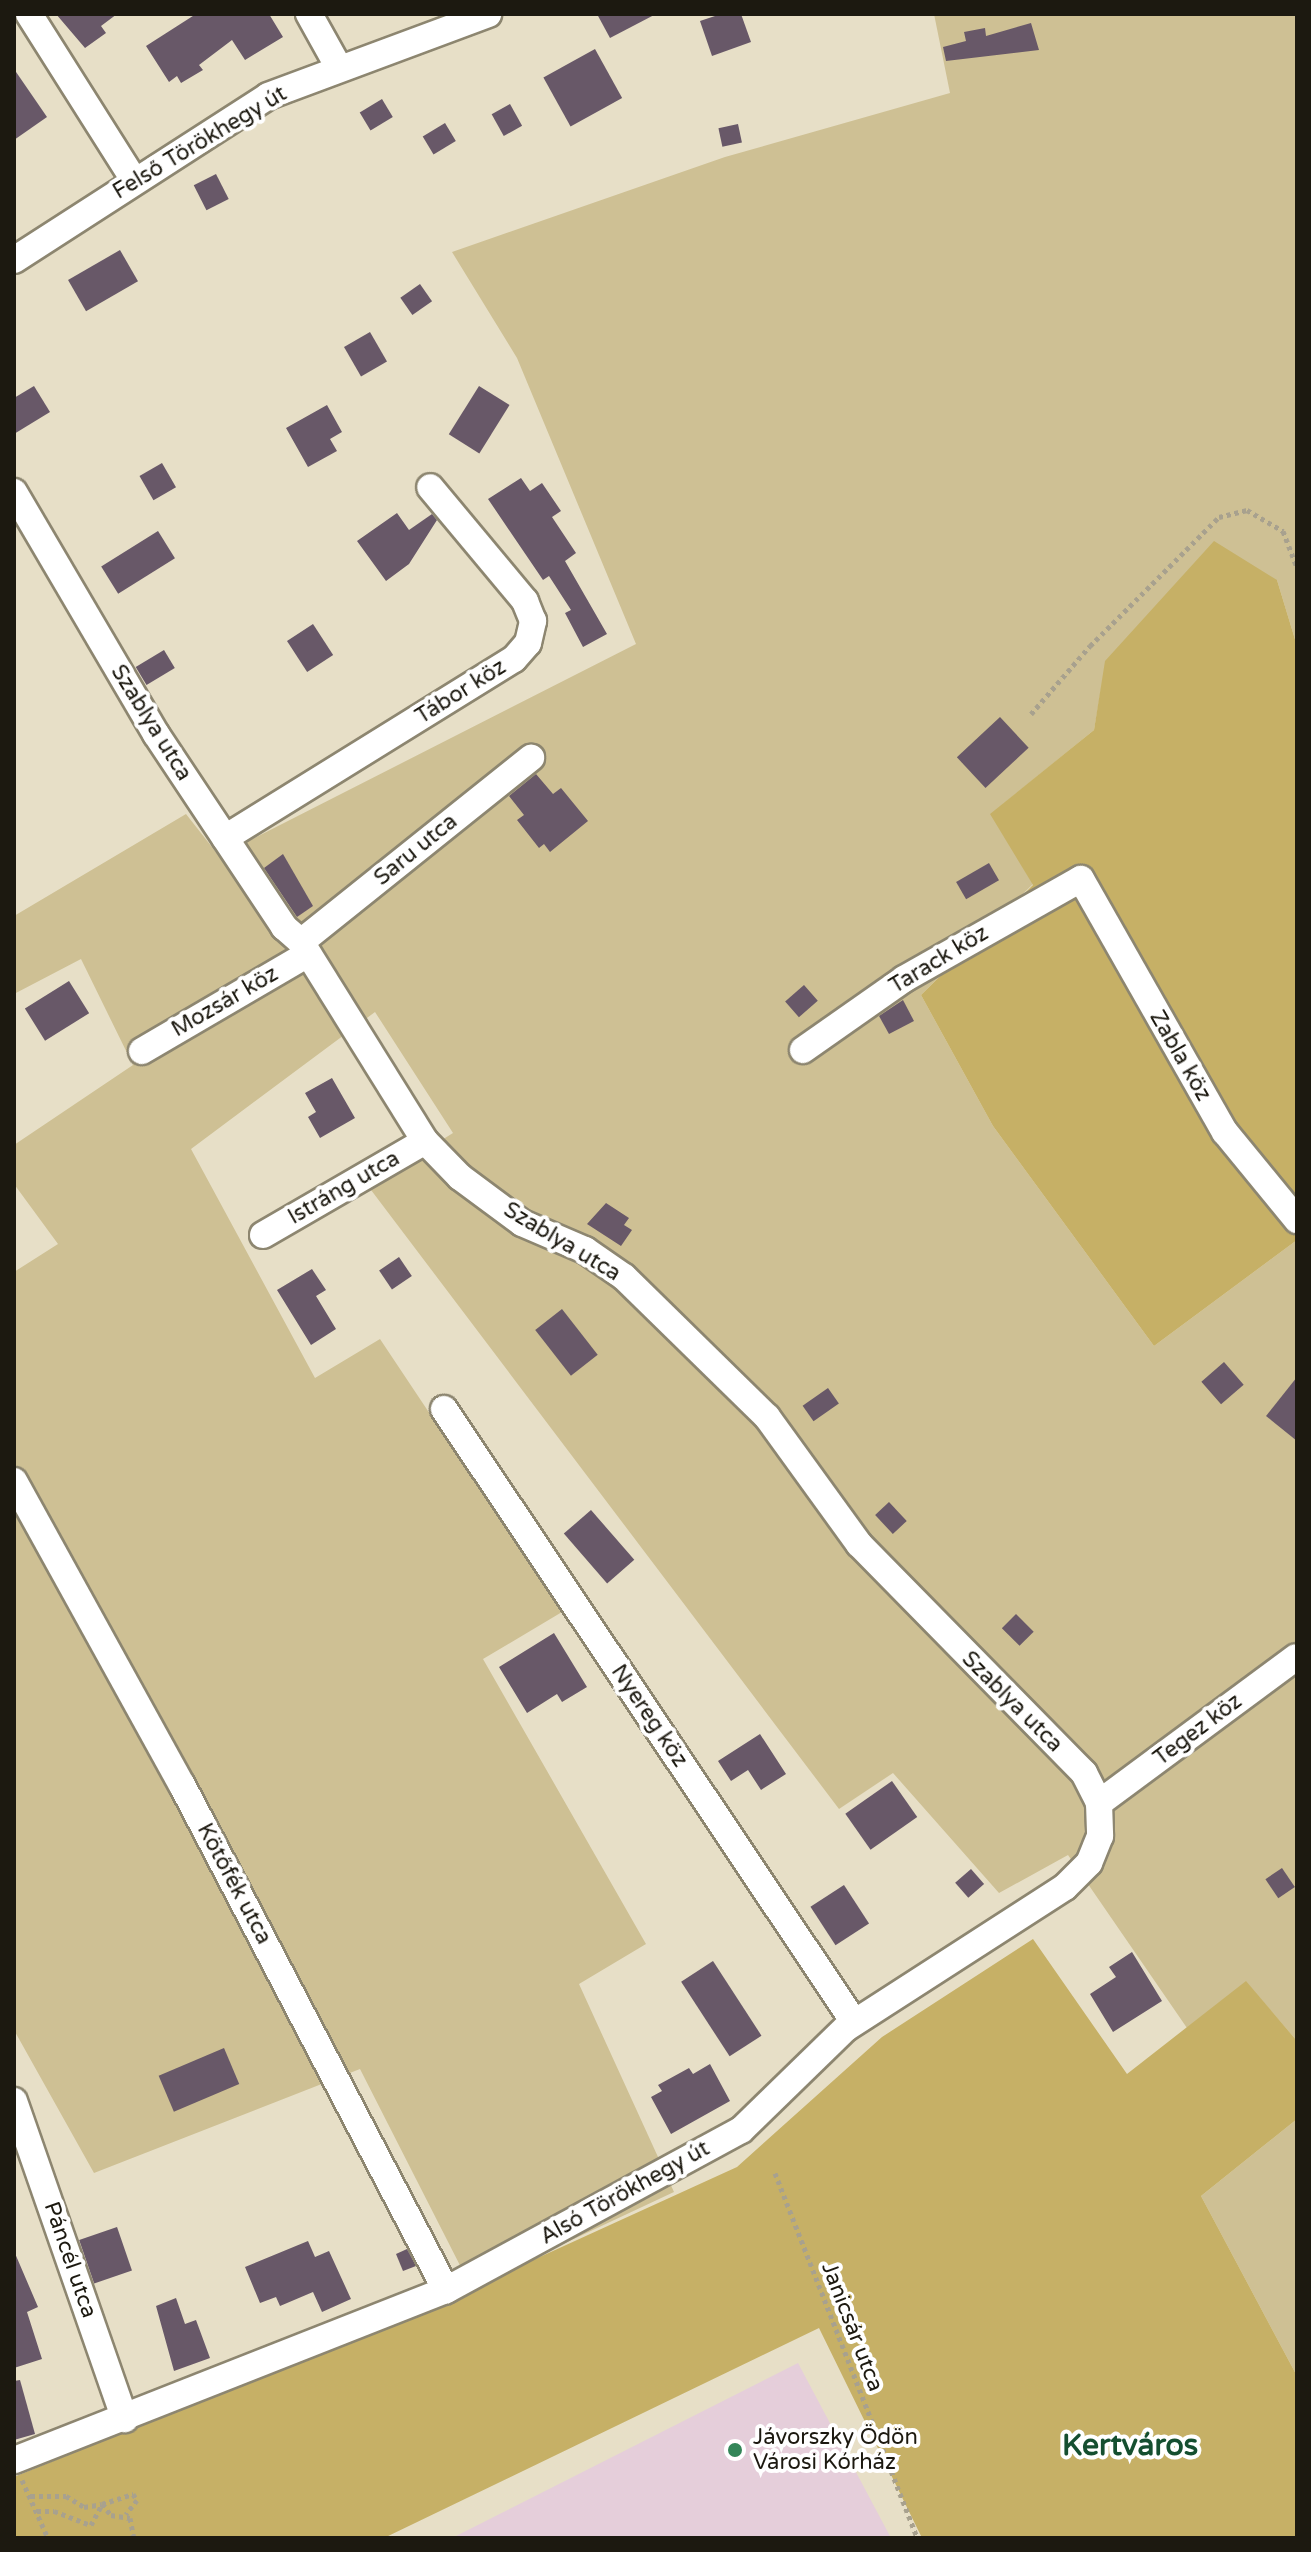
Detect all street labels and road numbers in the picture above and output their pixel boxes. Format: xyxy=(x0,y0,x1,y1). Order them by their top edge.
street label: Felső Törökhegy út xyxy=(108,81,292,205)
street label: Tábor köz xyxy=(411,654,511,730)
street label: Szablya utca xyxy=(105,660,197,786)
street label: Saru utca xyxy=(369,809,463,891)
street label: Tarack köz xyxy=(885,920,993,1000)
street label: Mozsár köz xyxy=(167,961,283,1043)
street label: Zabla köz xyxy=(1144,1006,1216,1106)
street label: Istráng utca xyxy=(284,1145,404,1231)
street label: Szablya utca xyxy=(499,1197,625,1287)
street label: Szablya utca xyxy=(956,1646,1068,1758)
street label: Nyereg köz xyxy=(605,1660,693,1772)
street label: Tegez köz xyxy=(1149,1688,1247,1772)
street label: Kötőfék utca xyxy=(191,1819,277,1949)
street label: Alsó Törökhegy út xyxy=(536,2136,714,2250)
street label: Páncél utca xyxy=(38,2198,102,2322)
street label: Janicsár utca xyxy=(815,2259,889,2395)

